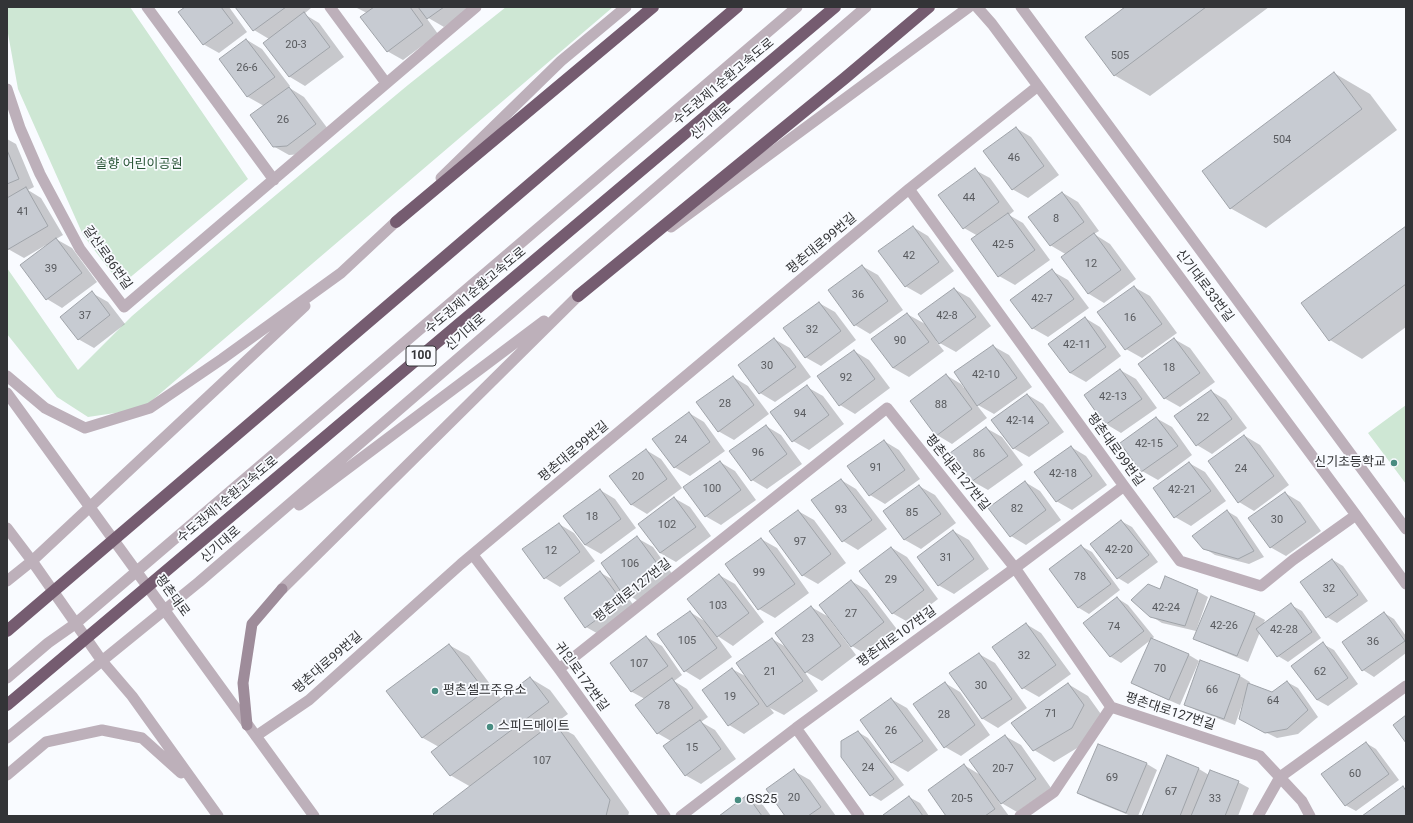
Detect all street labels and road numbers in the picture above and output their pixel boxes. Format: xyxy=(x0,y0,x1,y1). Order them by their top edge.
street label: 수도권제1순환고속도로 xyxy=(670,35,778,129)
street label: 신기대로 xyxy=(688,100,734,144)
street label: 평촌대로99번길 xyxy=(784,210,860,278)
street label: 갈산로86번길 xyxy=(79,223,135,293)
street label: 수도권제1순환고속도로 xyxy=(422,244,530,338)
street label: 신기대로33번길 xyxy=(1172,247,1236,325)
street label: 신기대로 xyxy=(443,311,489,355)
road number: 100 xyxy=(406,346,436,366)
street label: 평촌대로99번길 xyxy=(1083,410,1147,490)
street label: 평촌대로99번길 xyxy=(536,418,612,486)
street label: 평촌대로127번길 xyxy=(921,432,993,514)
street label: 수도권제1순환고속도로 xyxy=(174,453,282,547)
street label: 신기대로 xyxy=(198,523,244,567)
street label: 평촌대로127번길 xyxy=(591,556,675,626)
street label: 평촌대로 xyxy=(152,572,192,620)
street label: 평촌대로107번길 xyxy=(855,603,939,671)
street label: 평촌대로99번길 xyxy=(290,629,366,697)
street label: 귀인로172번길 xyxy=(551,639,611,715)
street label: 평촌대로127번길 xyxy=(1123,690,1217,734)

